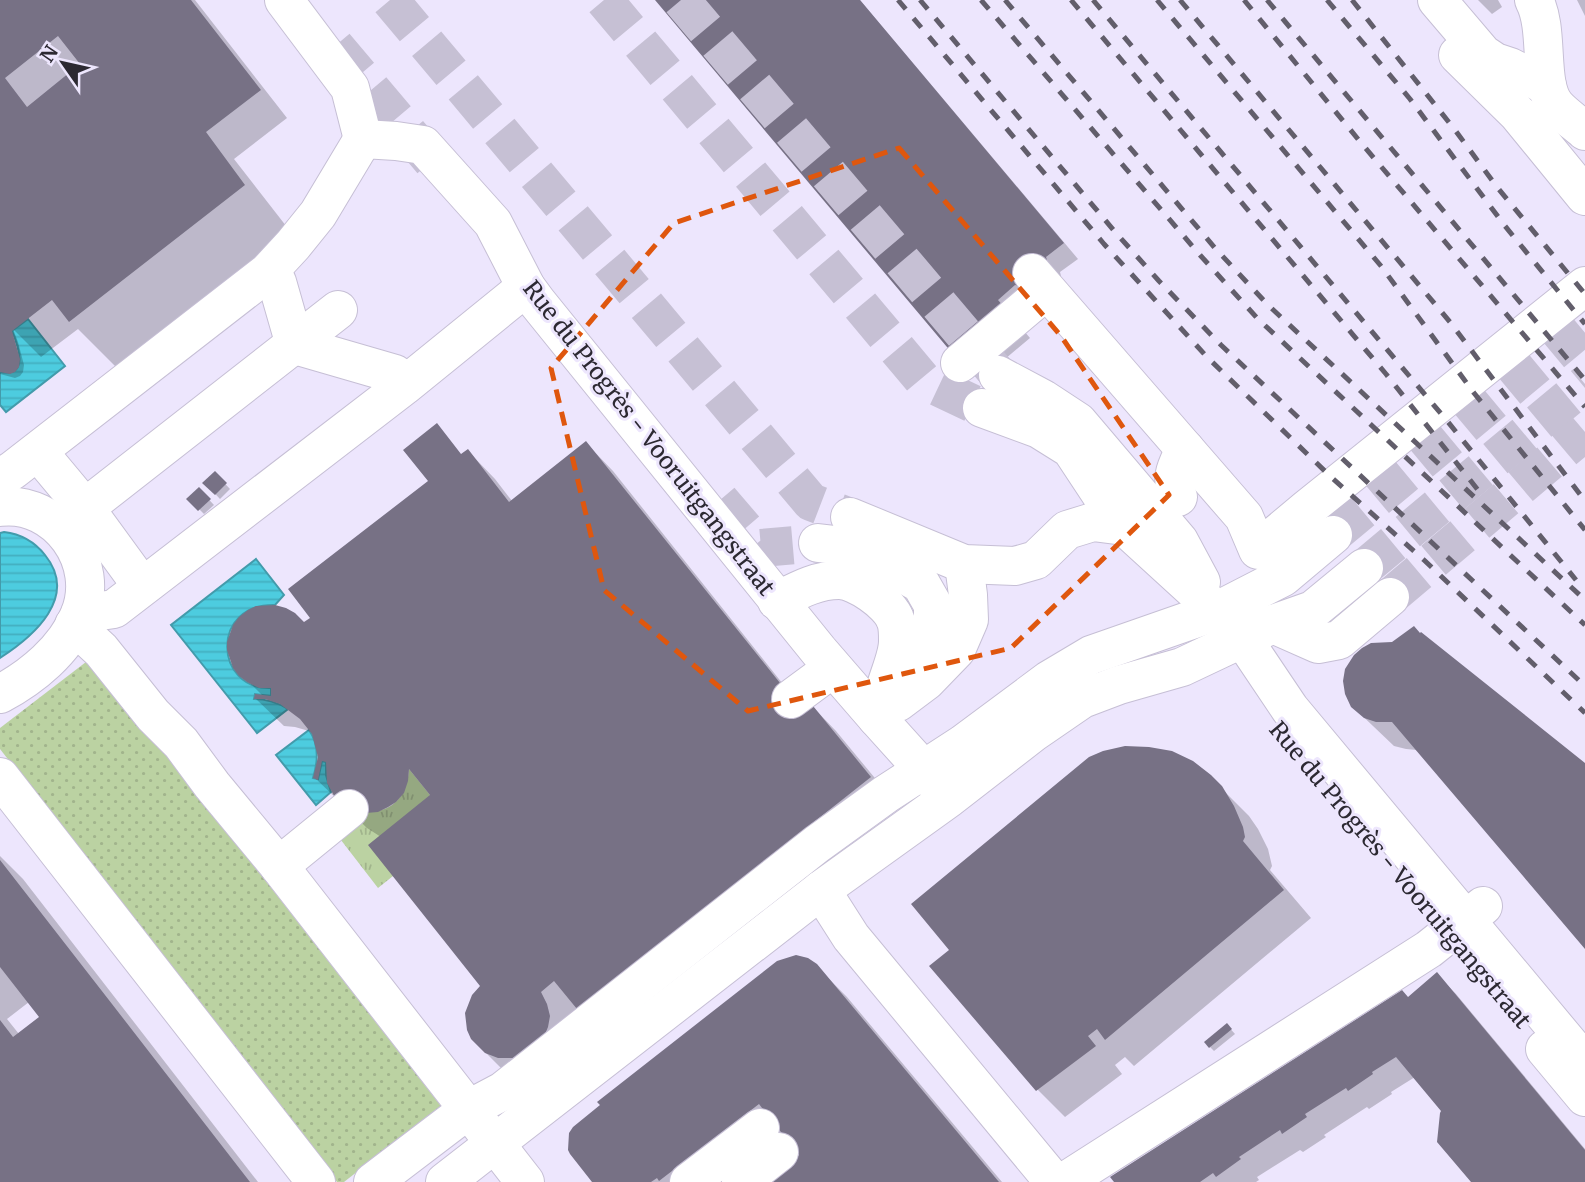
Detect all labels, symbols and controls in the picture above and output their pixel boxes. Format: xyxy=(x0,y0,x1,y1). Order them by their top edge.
north arrow xyxy=(28,28,98,98)
text: N xyxy=(35,41,63,66)
street label: Rue du Progrès - Vooruitgangstraat xyxy=(517,274,781,601)
street label: Rue du Progrès - Vooruitgangstraat xyxy=(1263,715,1537,1034)

